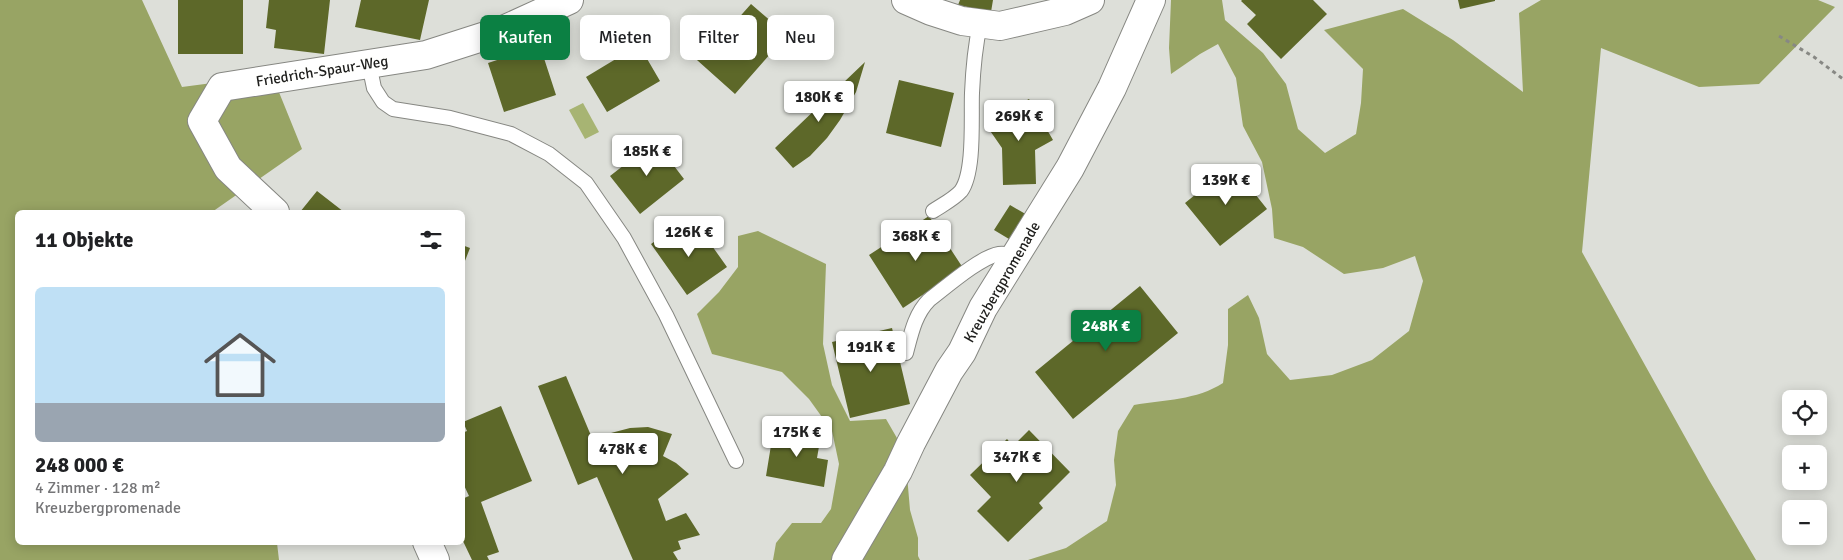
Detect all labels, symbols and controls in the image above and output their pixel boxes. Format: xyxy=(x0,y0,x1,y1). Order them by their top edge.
chip: Kaufen xyxy=(480,15,570,60)
chip: Mieten xyxy=(580,15,670,60)
chip: Filter xyxy=(680,15,757,60)
chip: Neu xyxy=(767,15,834,60)
street label: Friedrich-Spaur-Weg xyxy=(255,52,389,90)
pin: 180K € xyxy=(778,80,860,123)
text: 180K € xyxy=(795,87,843,107)
pin: 269K € xyxy=(978,100,1060,142)
text: 269K € xyxy=(995,106,1043,126)
pin: 185K € xyxy=(606,134,688,177)
text: 185K € xyxy=(623,141,671,161)
pin: 139K € xyxy=(1185,164,1267,206)
text: 139K € xyxy=(1202,170,1250,190)
pin: 126K € xyxy=(648,216,730,258)
street label: Kreuzbergpromenade xyxy=(960,218,1044,346)
pin: 368K € xyxy=(875,220,957,262)
text: 126K € xyxy=(665,222,713,242)
icon: filters xyxy=(417,226,445,254)
text: 368K € xyxy=(892,226,940,246)
text: 11 Objekte xyxy=(35,227,133,253)
pin: 248K € xyxy=(1065,310,1147,352)
text: 248K € xyxy=(1082,316,1130,336)
icon: home xyxy=(195,320,285,410)
pin: 191K € xyxy=(830,330,912,373)
text: 191K € xyxy=(847,337,895,357)
map controls xyxy=(1782,390,1827,545)
button: locate xyxy=(1782,390,1827,435)
pin: 175K € xyxy=(756,416,838,458)
text: 175K € xyxy=(773,422,821,442)
pin: 478K € xyxy=(582,432,664,475)
text: 478K € xyxy=(599,439,647,459)
pin: 347K € xyxy=(976,440,1058,483)
button: + xyxy=(1782,445,1827,490)
text: 347K € xyxy=(993,447,1041,467)
text: 248 000 € xyxy=(35,452,124,478)
text: 4 Zimmer · 128 m² xyxy=(35,478,161,498)
text: Kreuzbergpromenade xyxy=(35,498,181,518)
button: − xyxy=(1782,500,1827,545)

